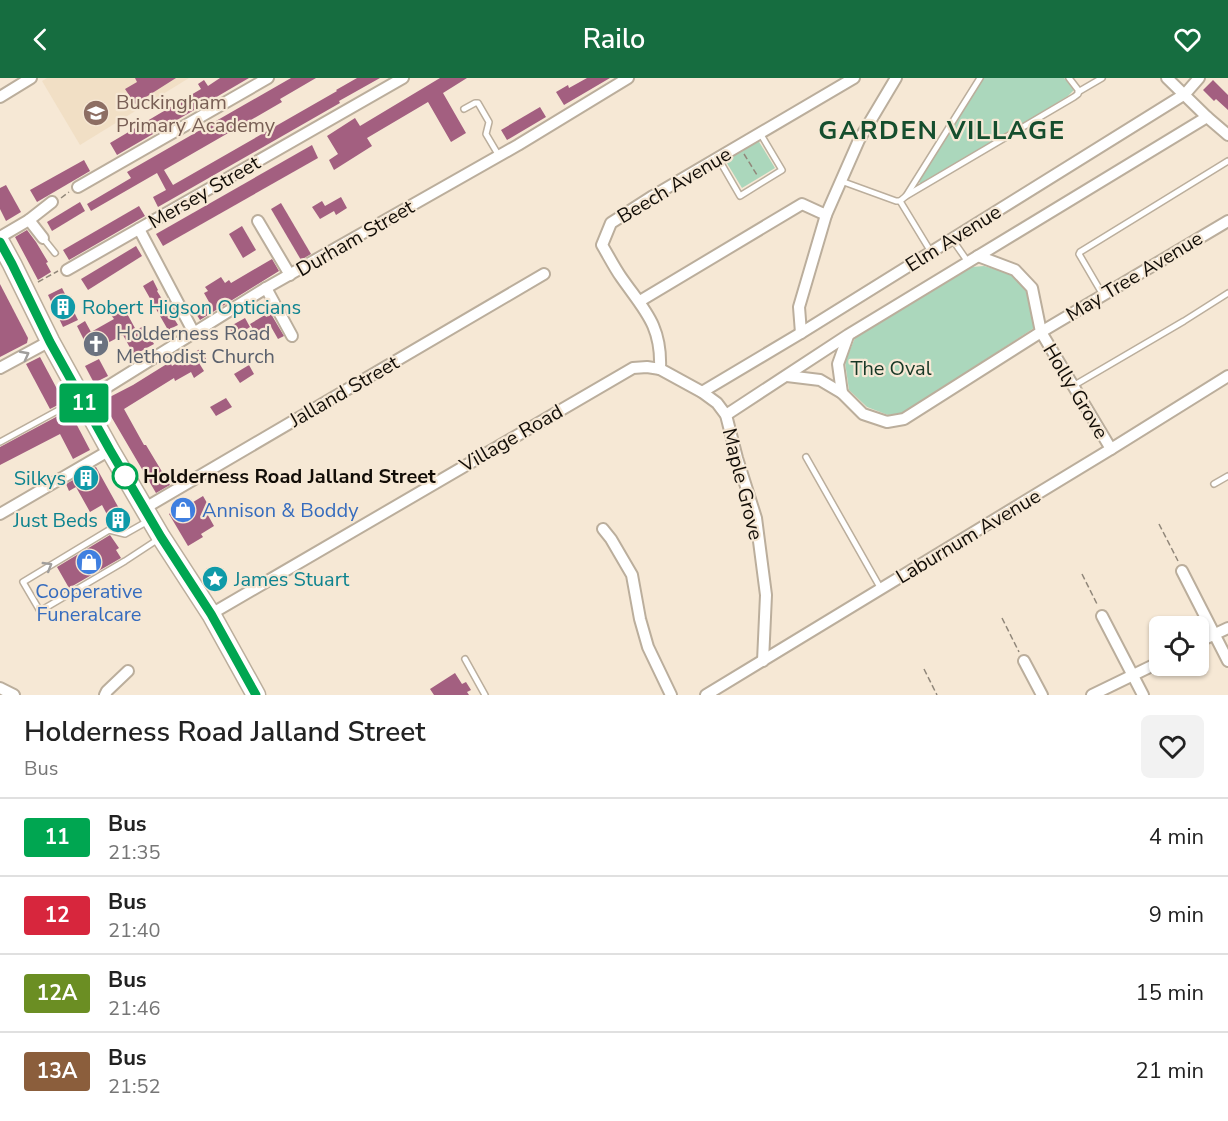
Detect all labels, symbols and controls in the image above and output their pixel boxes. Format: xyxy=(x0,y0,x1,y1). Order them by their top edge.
text: Railo xyxy=(583,21,645,58)
icon: back xyxy=(24,23,57,56)
icon: heart xyxy=(1171,23,1204,56)
place label: Buckingham Primary Academy xyxy=(116,89,276,139)
school or university icon: Buckingham Primary Academy xyxy=(81,98,111,128)
district label: GARDEN VILLAGE xyxy=(818,113,1066,148)
street label: Beech Avenue xyxy=(612,141,736,230)
street label: Mersey Street xyxy=(143,149,266,235)
street label: Durham Street xyxy=(291,193,420,283)
street label: Elm Avenue xyxy=(900,198,1006,278)
street label: May Tree Avenue xyxy=(1061,225,1208,328)
building icon: Robert Higson Opticians xyxy=(48,292,78,322)
place label: Robert Higson Opticians xyxy=(82,294,301,321)
place label: Holderness Road Methodist Church xyxy=(116,320,275,370)
church icon: Holderness Road Methodist Church xyxy=(81,329,111,359)
street label: Holly Grove xyxy=(1037,339,1115,444)
street label: Jalland Street xyxy=(284,349,405,434)
one-way arrow xyxy=(18,351,29,362)
park label: The Oval xyxy=(850,355,932,382)
line badge: 11 xyxy=(57,384,111,422)
text: 11 xyxy=(71,389,97,417)
street label: Village Road xyxy=(454,398,568,479)
street label: Maple Grove xyxy=(716,425,769,543)
building icon: Silkys xyxy=(71,463,101,493)
marker: Holderness Road Jalland Street xyxy=(112,463,138,489)
place label: Holderness Road Jalland Street xyxy=(143,463,436,490)
place label: Silkys xyxy=(14,465,66,492)
street label: Laburnum Avenue xyxy=(891,483,1046,590)
shop icon: Annison & Boddy xyxy=(168,495,198,525)
place label: Annison & Boddy xyxy=(202,497,359,524)
building icon: Just Beds xyxy=(103,505,133,535)
place label: Just Beds xyxy=(12,507,98,534)
shop icon: Cooperative Funeralcare xyxy=(74,547,104,577)
one-way arrow xyxy=(42,562,52,574)
place icon: James Stuart xyxy=(200,564,230,594)
place label: James Stuart xyxy=(233,566,350,593)
place label: Cooperative Funeralcare xyxy=(35,578,143,628)
map controls xyxy=(1149,616,1209,676)
button: locate xyxy=(1149,616,1209,676)
text: Holderness Road Jalland Street xyxy=(24,713,426,751)
button: heart xyxy=(1141,715,1204,778)
text: Bus xyxy=(24,755,58,782)
text: Bus xyxy=(108,809,147,839)
text: 4 min xyxy=(1149,822,1204,852)
text: 11 xyxy=(44,823,70,851)
text: 21:35 xyxy=(108,839,161,866)
text: Bus xyxy=(108,887,147,917)
text: 9 min xyxy=(1149,900,1204,930)
text: 12 xyxy=(44,901,70,929)
text: 21:40 xyxy=(108,917,161,944)
text: Bus xyxy=(108,965,147,995)
text: 15 min xyxy=(1136,978,1204,1008)
text: 12A xyxy=(37,979,77,1007)
text: 21:46 xyxy=(108,995,161,1022)
text: Bus xyxy=(108,1043,147,1073)
text: 21 min xyxy=(1136,1056,1204,1086)
text: 13A xyxy=(37,1057,77,1085)
text: 21:52 xyxy=(108,1073,161,1100)

